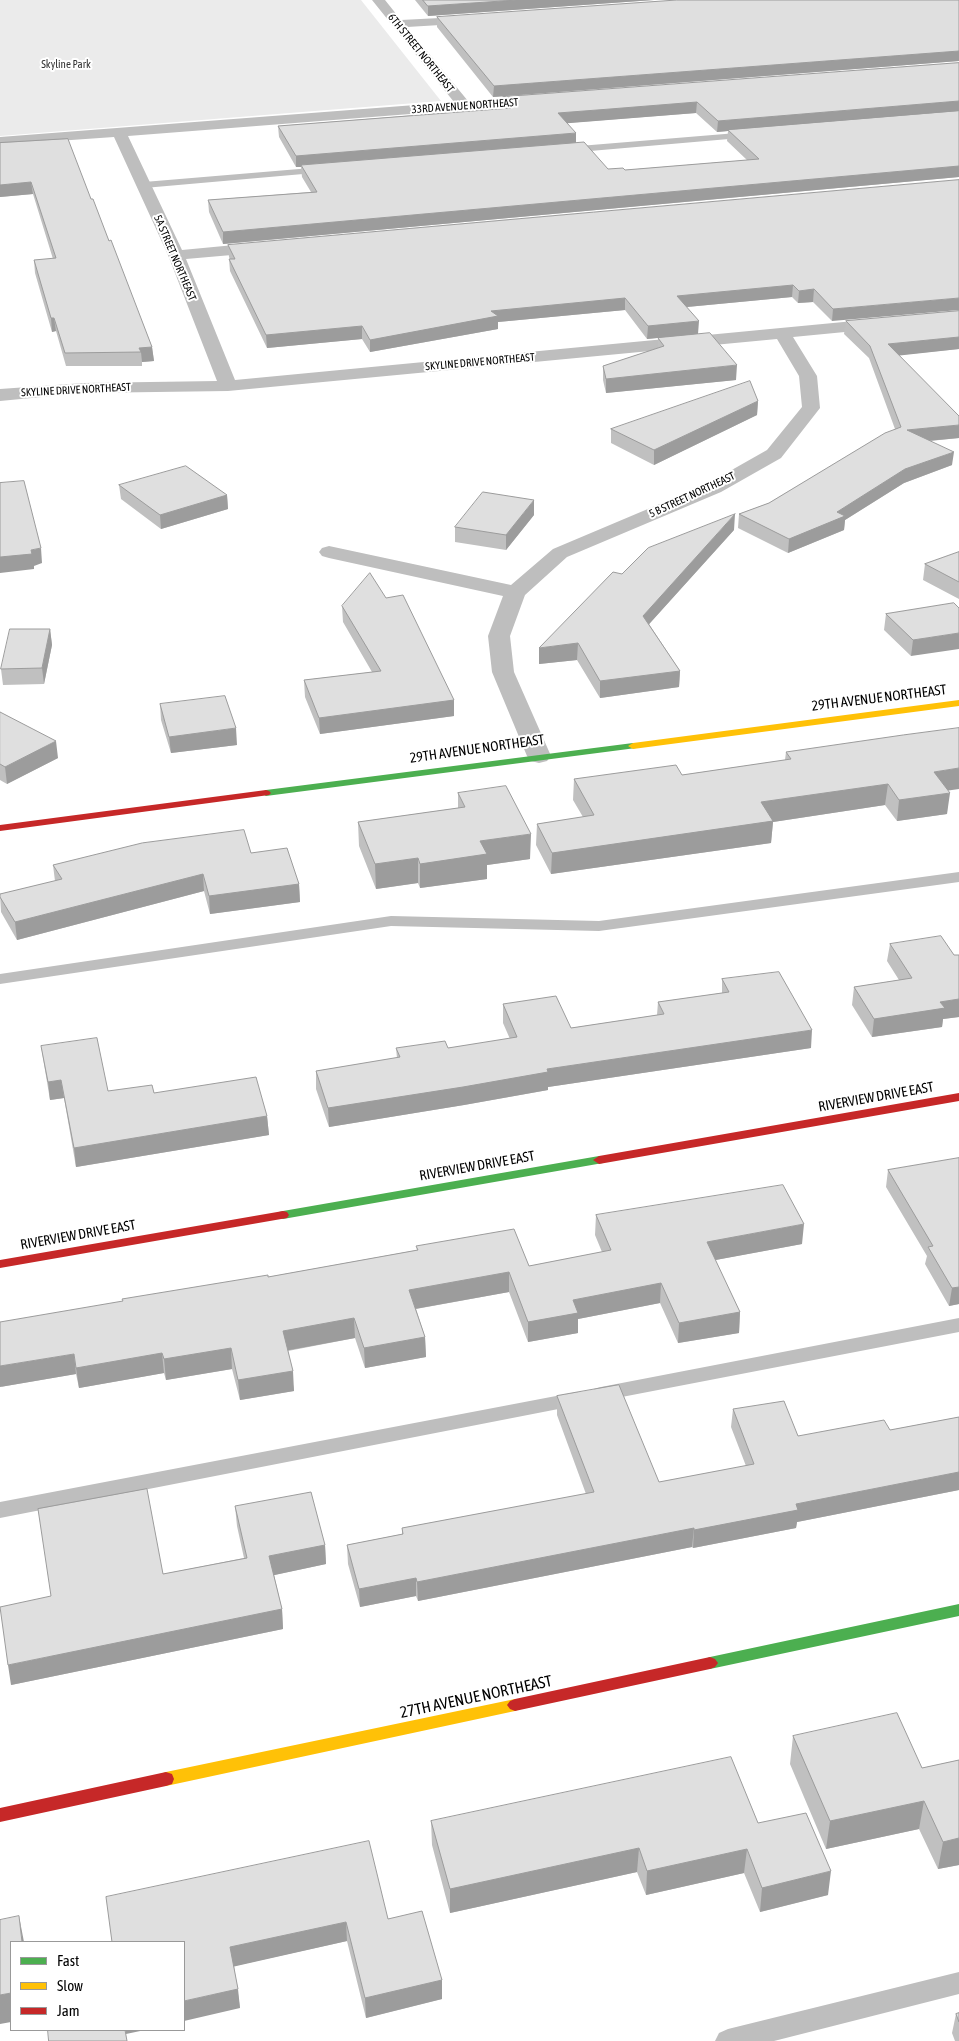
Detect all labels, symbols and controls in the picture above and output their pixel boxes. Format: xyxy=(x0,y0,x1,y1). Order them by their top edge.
street label: 6TH STREET NORTHEAST xyxy=(385,11,457,95)
park label: Skyline Park xyxy=(41,58,91,72)
street label: 33RD AVENUE NORTHEAST xyxy=(411,96,519,116)
street label: 5A STREET NORTHEAST xyxy=(151,213,199,303)
street label: SKYLINE DRIVE NORTHEAST xyxy=(425,351,535,373)
street label: SKYLINE DRIVE NORTHEAST xyxy=(21,381,131,399)
street label: 5 B STREET NORTHEAST xyxy=(647,469,737,521)
street label: 29TH AVENUE NORTHEAST xyxy=(811,681,947,715)
street label: 29TH AVENUE NORTHEAST xyxy=(409,731,545,767)
street label: RIVERVIEW DRIVE EAST xyxy=(817,1079,935,1115)
street label: RIVERVIEW DRIVE EAST xyxy=(418,1148,536,1184)
street label: RIVERVIEW DRIVE EAST xyxy=(19,1217,137,1253)
street label: 27TH AVENUE NORTHEAST xyxy=(398,1671,554,1723)
legend xyxy=(10,1941,185,2031)
text: Fast xyxy=(57,1952,79,1969)
text: Slow xyxy=(57,1977,83,1994)
text: Jam xyxy=(57,2002,80,2019)

